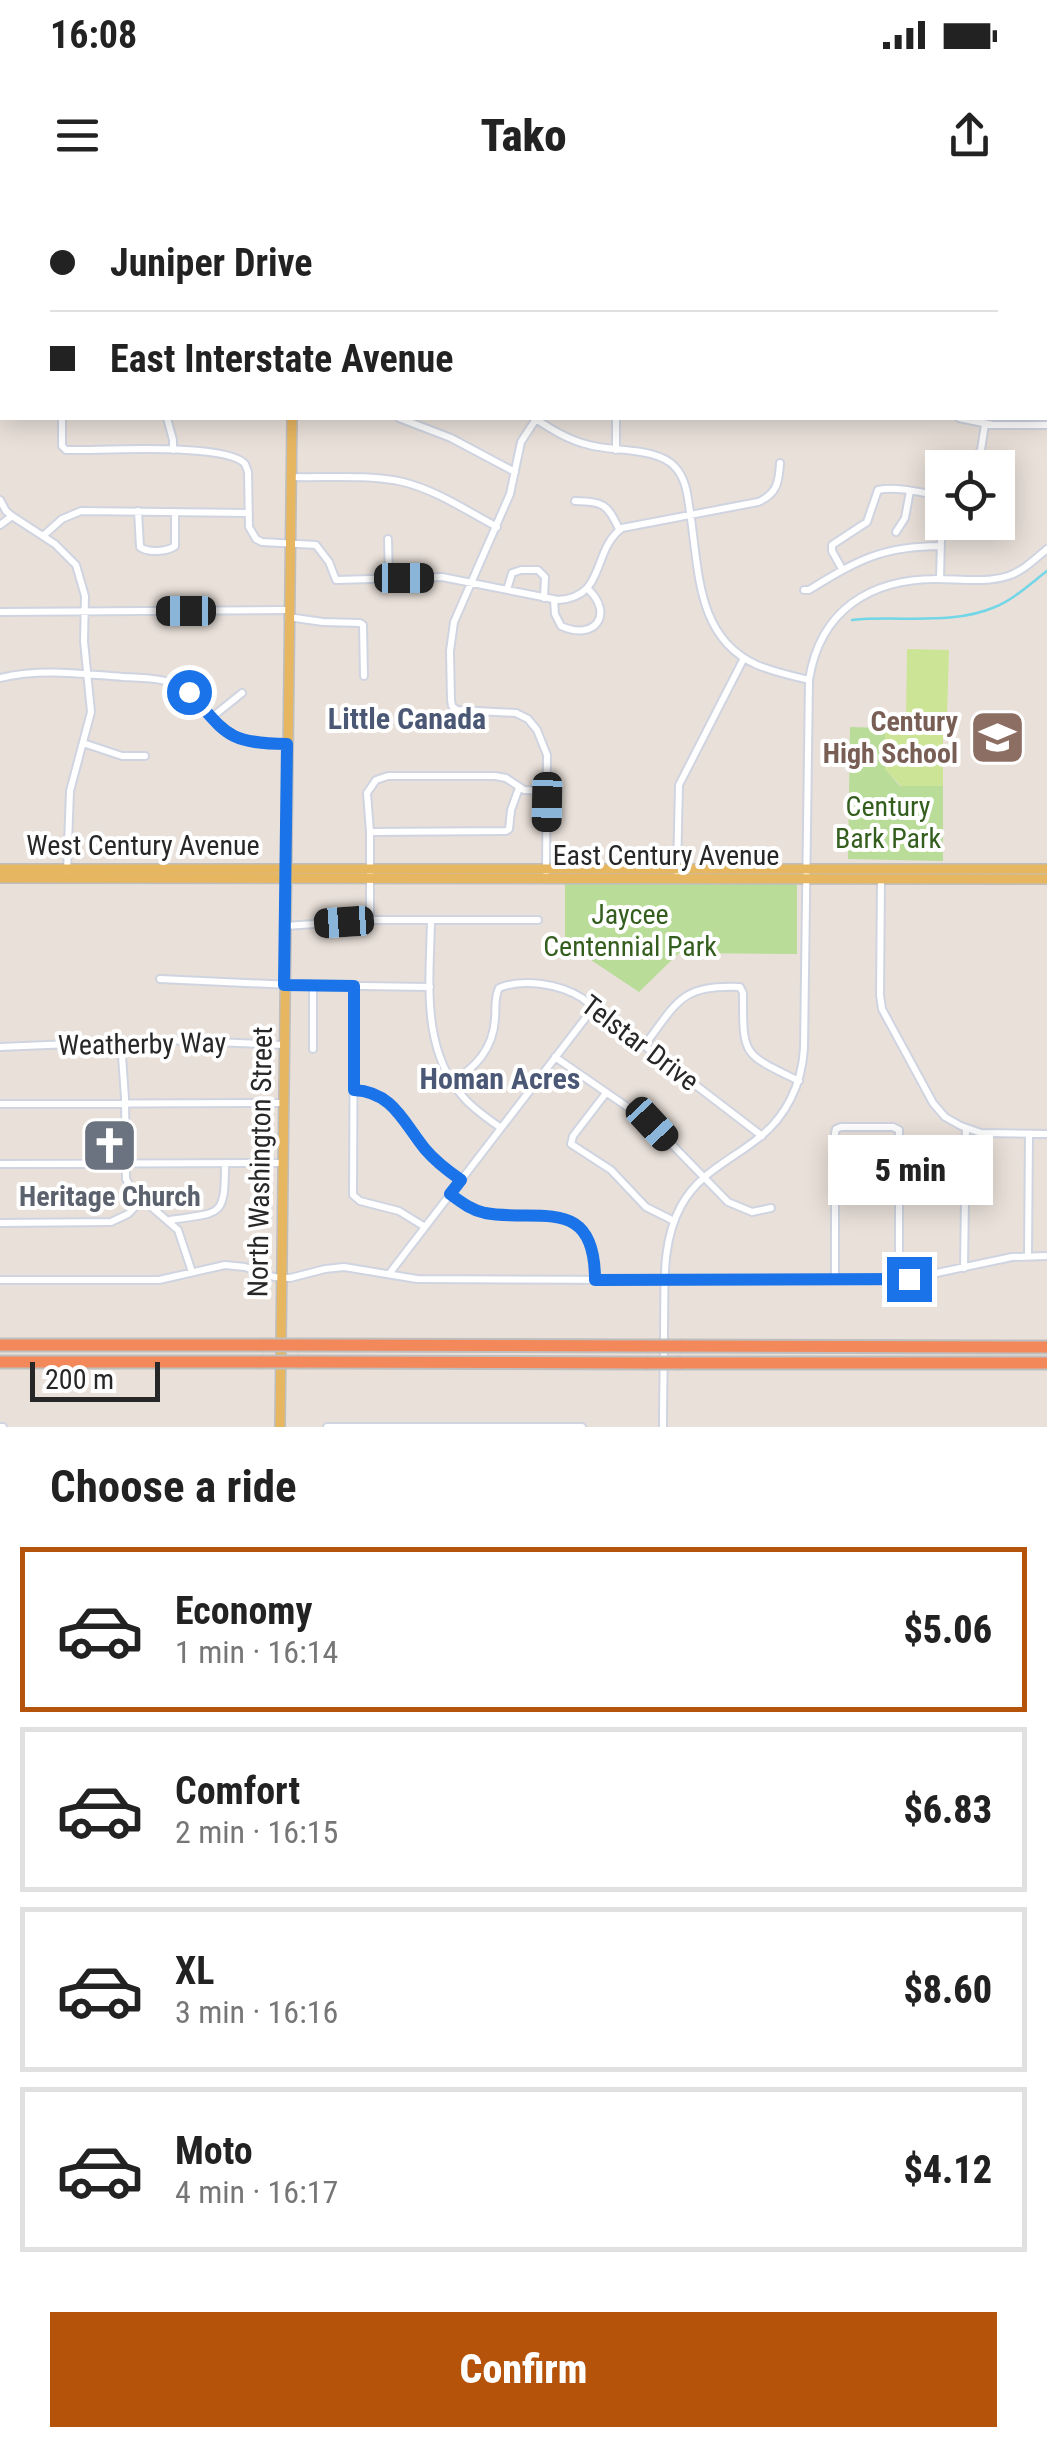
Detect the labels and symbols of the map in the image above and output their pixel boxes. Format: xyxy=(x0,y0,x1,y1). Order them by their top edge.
car xyxy=(374,563,434,593)
car xyxy=(156,596,216,626)
route start xyxy=(167,670,212,715)
district label: Little Canada xyxy=(328,701,486,736)
place label: Century High School xyxy=(823,705,959,770)
school or university icon: Century High School xyxy=(967,707,1027,767)
car xyxy=(531,772,563,832)
park label: Century Bark Park xyxy=(835,790,941,855)
street label: West Century Avenue xyxy=(26,829,260,862)
street label: East Century Avenue xyxy=(553,839,779,872)
park label: Jaycee Centennial Park xyxy=(543,898,717,963)
car xyxy=(313,905,375,939)
street label: Telstar Drive xyxy=(575,988,705,1098)
street label: Weatherby Way xyxy=(58,1026,227,1062)
street label: North Washington Street xyxy=(241,1026,279,1298)
district label: Homan Acres xyxy=(420,1061,580,1096)
car xyxy=(621,1092,683,1156)
church icon: Heritage Church xyxy=(80,1115,140,1175)
callout: 5 min xyxy=(826,1134,992,1204)
place label: Heritage Church xyxy=(19,1180,201,1213)
route end xyxy=(887,1257,932,1302)
scale bar xyxy=(30,1357,160,1402)

